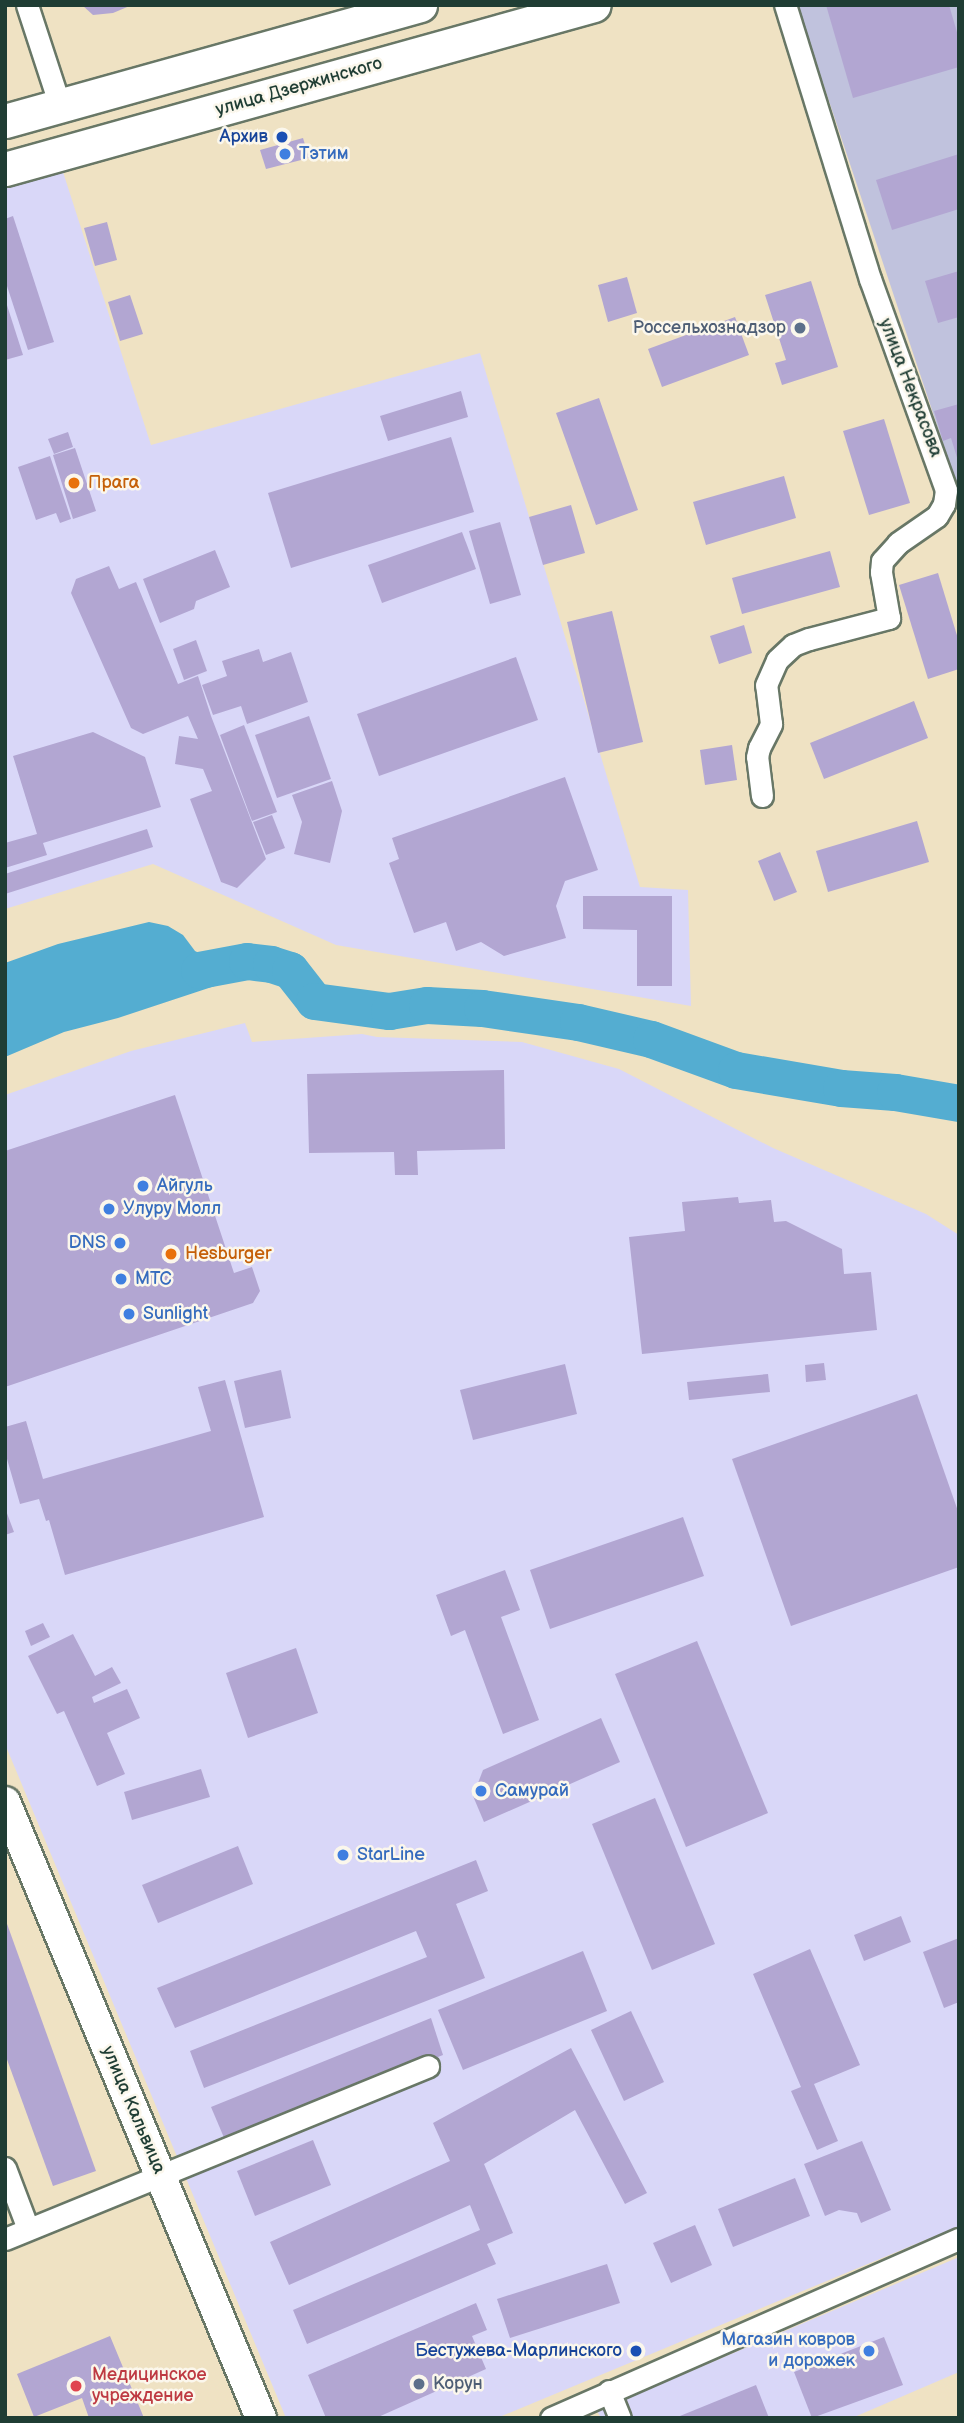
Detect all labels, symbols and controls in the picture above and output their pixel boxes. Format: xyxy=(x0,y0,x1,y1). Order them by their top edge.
street label: улица Дзержинского xyxy=(213,53,385,121)
place label: Архив xyxy=(220,126,268,148)
marker: Архив xyxy=(274,129,290,145)
place label: Тэтим xyxy=(299,143,349,165)
marker: Тэтим xyxy=(277,146,293,162)
street label: улица Некрасова xyxy=(874,316,946,460)
place label: Россельхознадзор xyxy=(633,317,786,339)
marker: Россельхознадзор xyxy=(792,320,808,336)
place label: Прага xyxy=(88,472,139,494)
marker: Прага xyxy=(66,475,82,491)
place label: Айгуль xyxy=(157,1175,213,1197)
marker: Айгуль xyxy=(135,1178,151,1194)
place label: Улуру Молл xyxy=(123,1198,221,1220)
marker: Улуру Молл xyxy=(101,1201,117,1217)
place label: DNS xyxy=(68,1232,106,1254)
marker: DNS xyxy=(112,1235,128,1251)
place label: Hesburger xyxy=(185,1243,271,1265)
marker: Hesburger xyxy=(163,1246,179,1262)
place label: МТС xyxy=(135,1268,172,1290)
marker: МТС xyxy=(113,1271,129,1287)
place label: Sunlight xyxy=(143,1303,208,1325)
marker: Sunlight xyxy=(121,1306,137,1322)
place label: Самурай xyxy=(495,1780,569,1802)
marker: Самурай xyxy=(473,1783,489,1799)
place label: StarLine xyxy=(357,1844,425,1866)
marker: StarLine xyxy=(335,1847,351,1863)
street label: улица Кальвица xyxy=(96,2043,170,2177)
place label: Магазин ковров и дорожек xyxy=(721,2330,855,2372)
place label: Бестужева-Марлинского xyxy=(415,2340,622,2362)
marker: Бестужева-Марлинского xyxy=(628,2343,644,2359)
marker: Магазин ковров и дорожек xyxy=(861,2343,877,2359)
place label: Медицинское учреждение xyxy=(92,2365,206,2408)
place label: Корун xyxy=(433,2373,483,2395)
marker: Медицинское учреждение xyxy=(66,2376,86,2396)
marker: Корун xyxy=(411,2376,427,2392)

